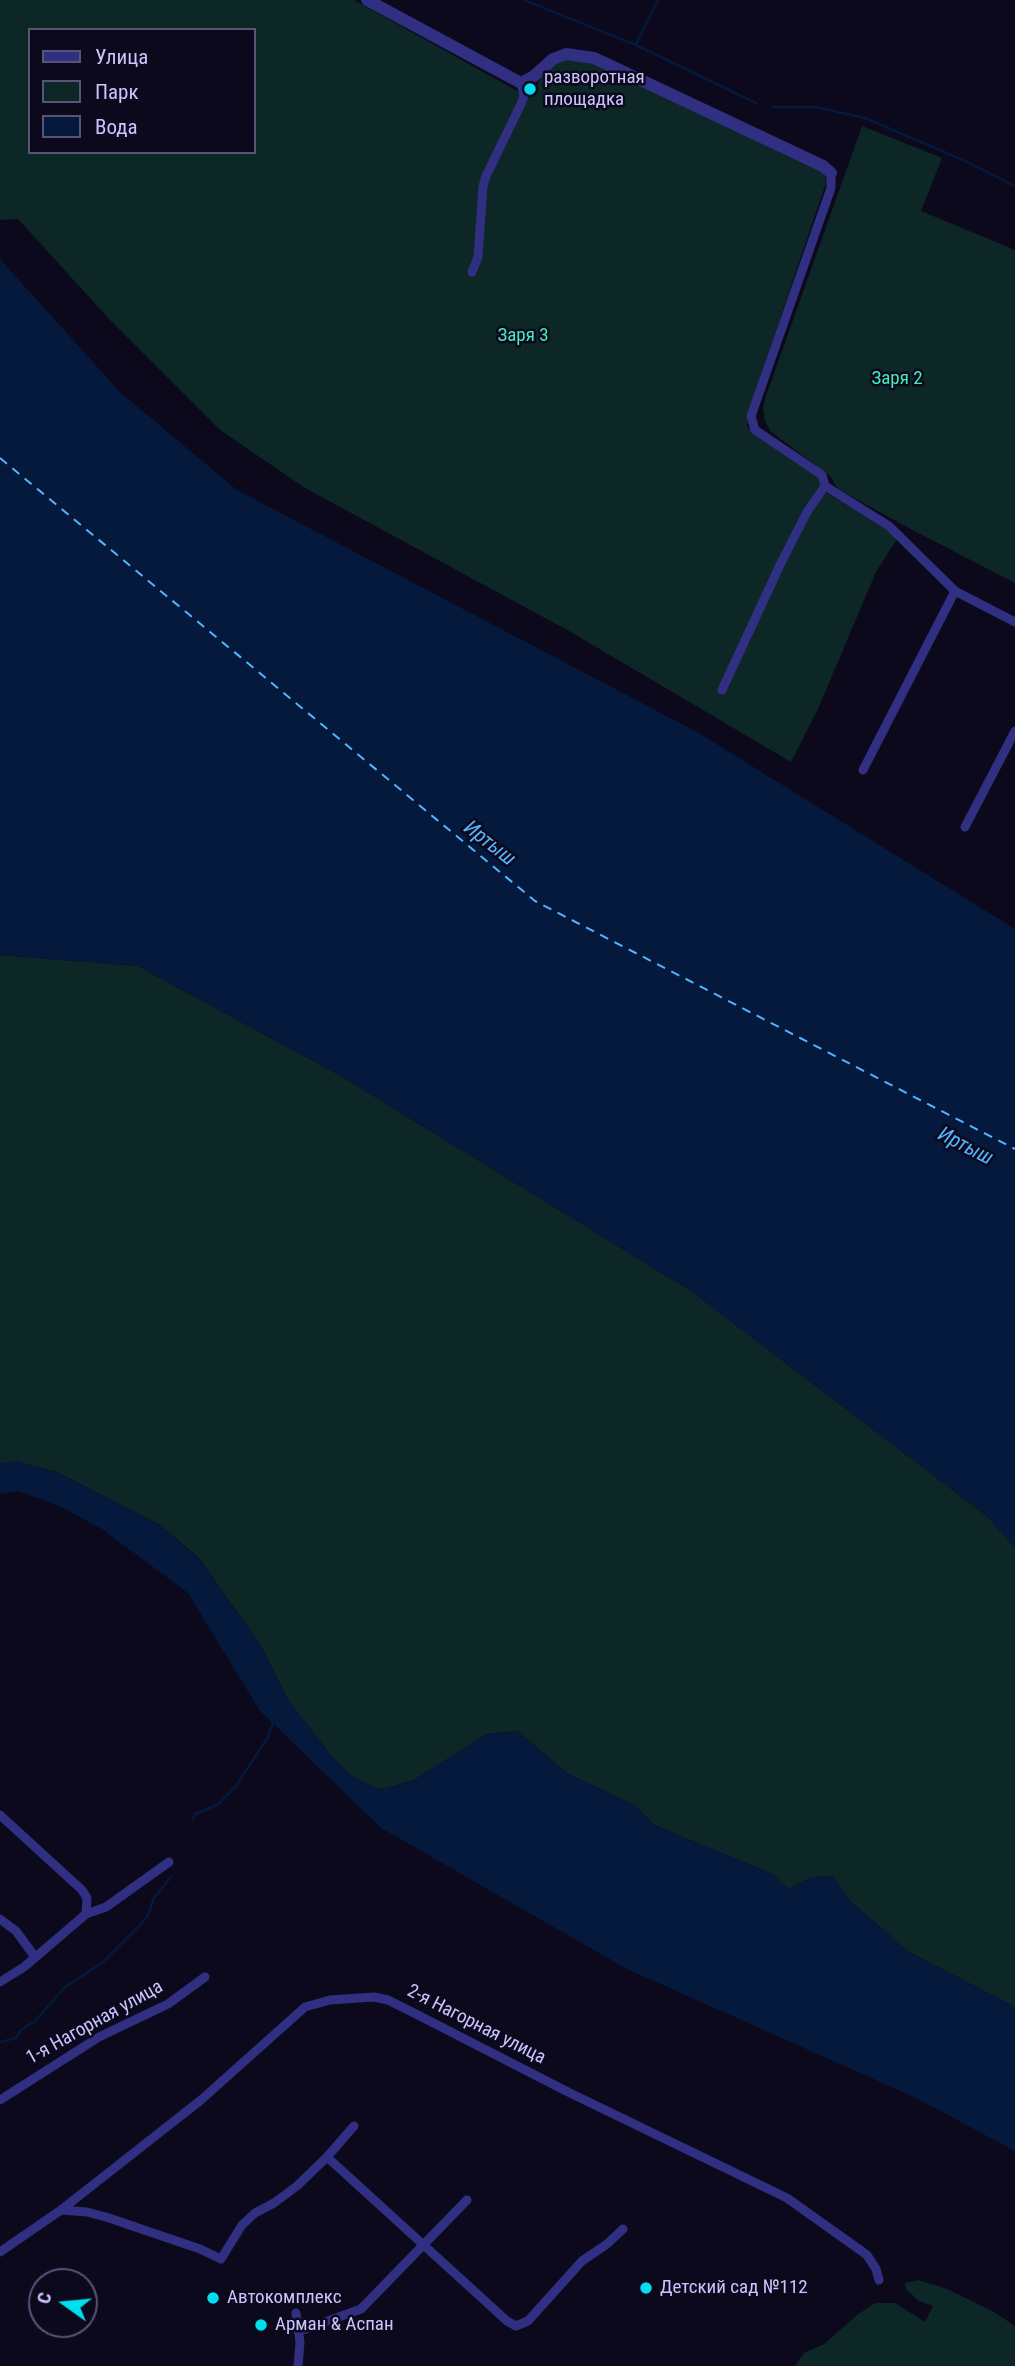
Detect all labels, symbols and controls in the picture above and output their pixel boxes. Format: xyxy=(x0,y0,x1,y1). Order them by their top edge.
legend xyxy=(28,28,256,154)
text: Улица xyxy=(95,45,148,69)
place label: разворотная площадка xyxy=(544,67,645,111)
text: Парк xyxy=(95,80,139,104)
marker: разворотная площадка xyxy=(522,81,538,97)
text: Вода xyxy=(95,115,138,139)
park label: Заря 3 xyxy=(497,325,549,347)
park label: Заря 2 xyxy=(871,368,923,390)
water label: Иртыш xyxy=(458,816,520,872)
water label: Иртыш xyxy=(933,1122,997,1172)
street label: 1-я Нагорная улица xyxy=(23,1976,167,2070)
street label: 2-я Нагорная улица xyxy=(403,1980,549,2070)
north arrow xyxy=(28,2268,98,2338)
place label: Детский сад №112 xyxy=(660,2277,808,2299)
marker: Детский сад №112 xyxy=(638,2280,654,2296)
place label: Автокомплекс xyxy=(227,2287,341,2309)
text: С xyxy=(32,2290,57,2306)
marker: Автокомплекс xyxy=(205,2290,221,2306)
place label: Арман & Аспан xyxy=(275,2314,394,2336)
marker: Арман & Аспан xyxy=(253,2317,269,2333)

